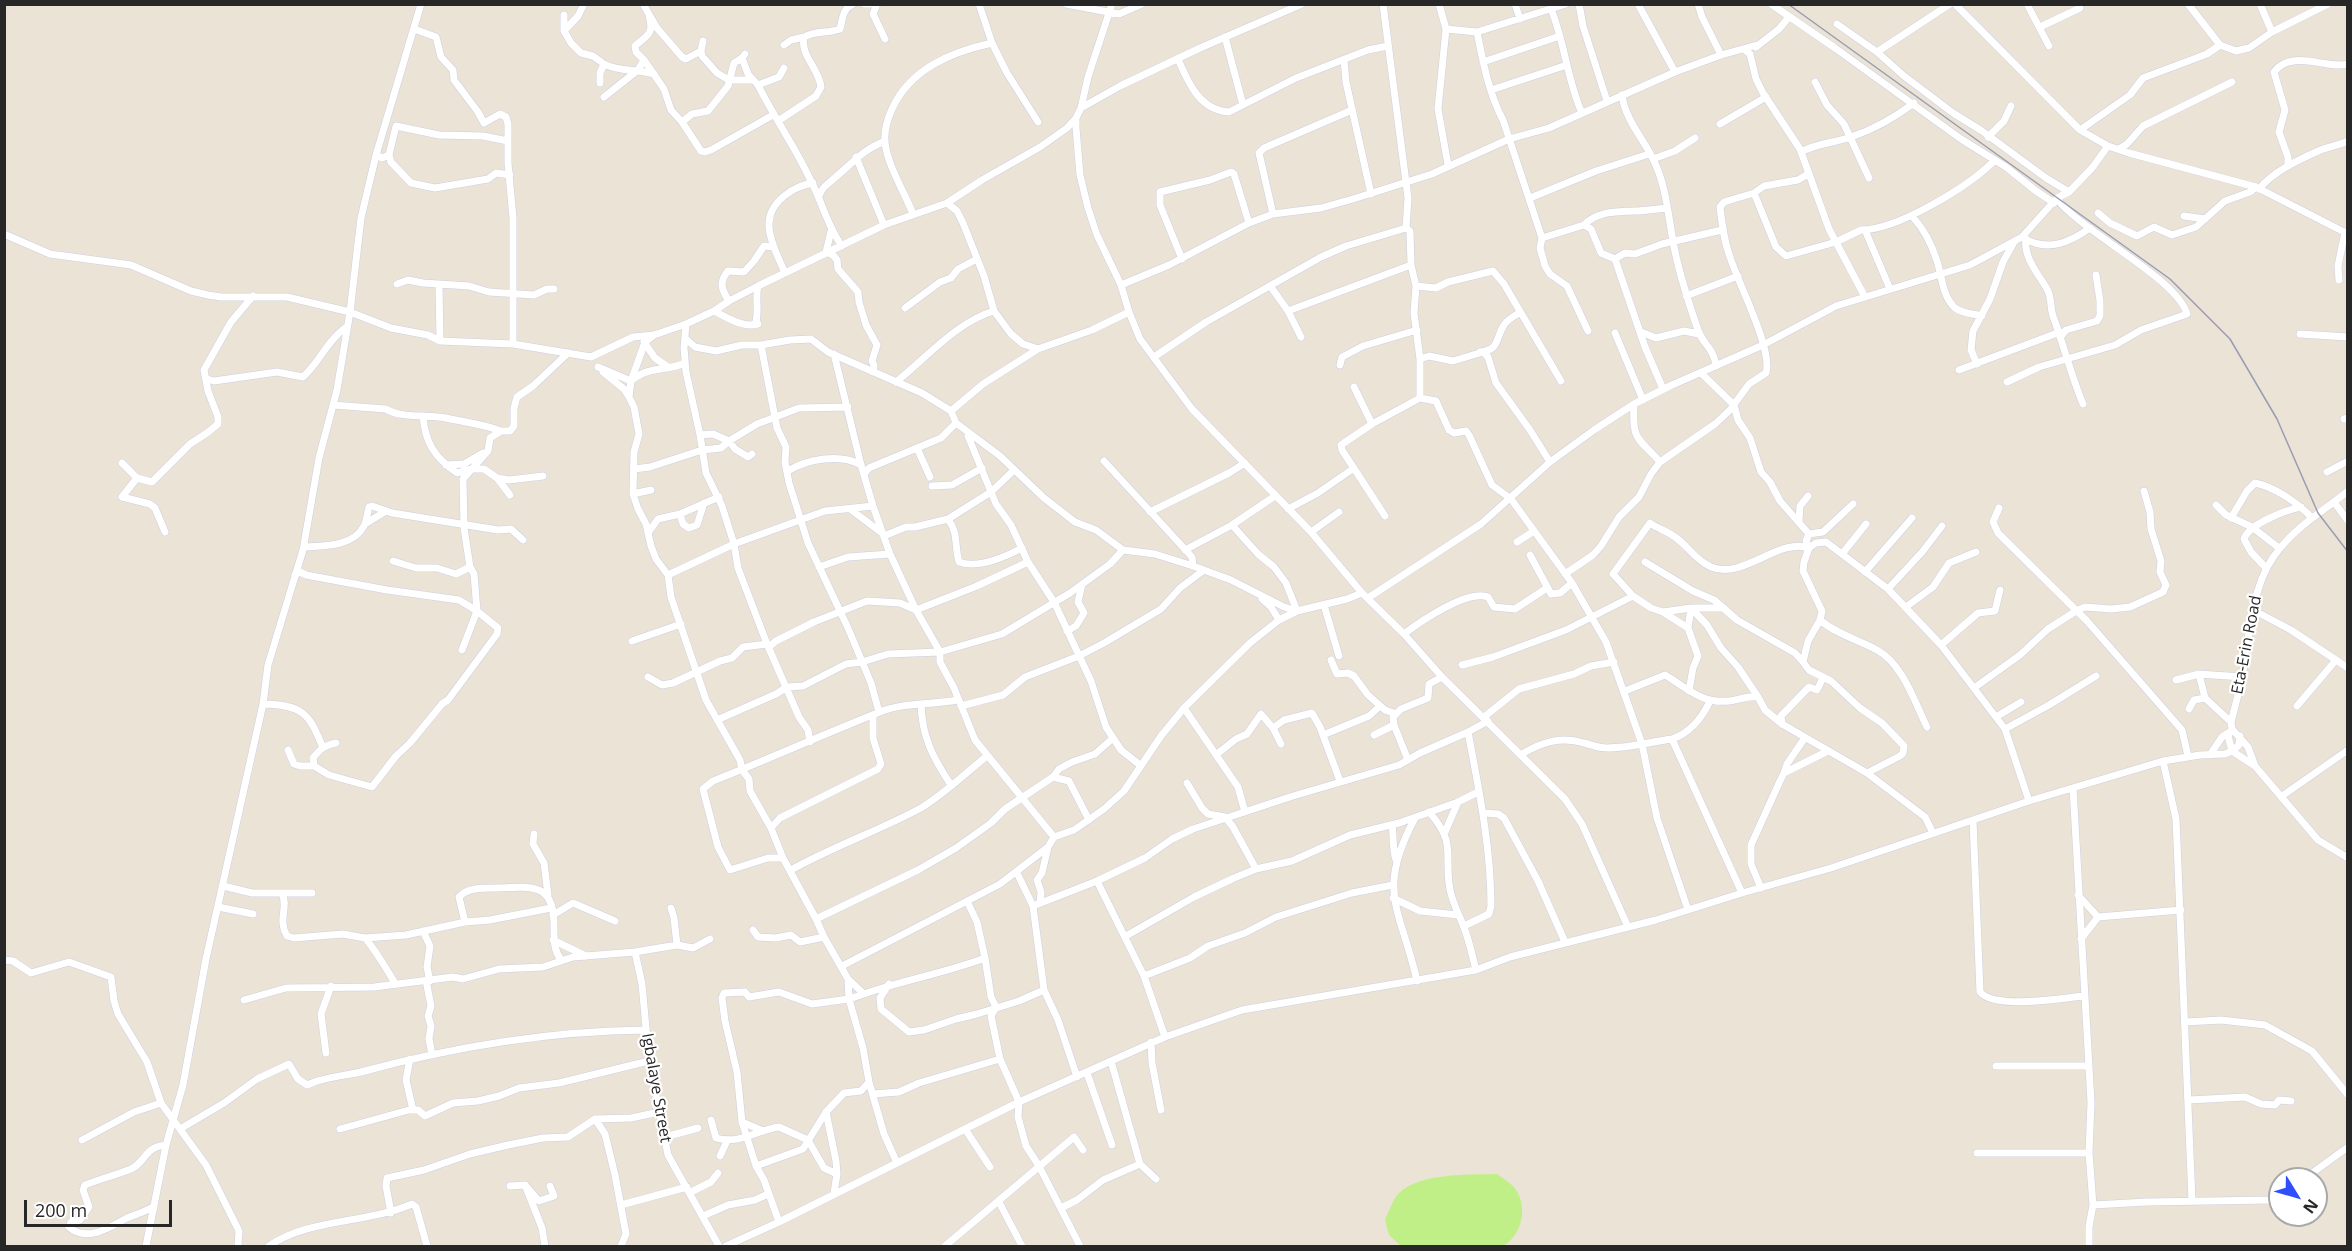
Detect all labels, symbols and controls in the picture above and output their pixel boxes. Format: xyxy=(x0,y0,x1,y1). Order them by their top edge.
street label: Eta-Erin Road xyxy=(2228,594,2266,696)
street label: Igbalaye Street xyxy=(637,1032,675,1144)
north arrow xyxy=(2268,1167,2328,1227)
scale bar xyxy=(27,1188,176,1226)
text: N xyxy=(2298,1195,2323,1218)
text: 200 m xyxy=(35,1198,87,1222)

